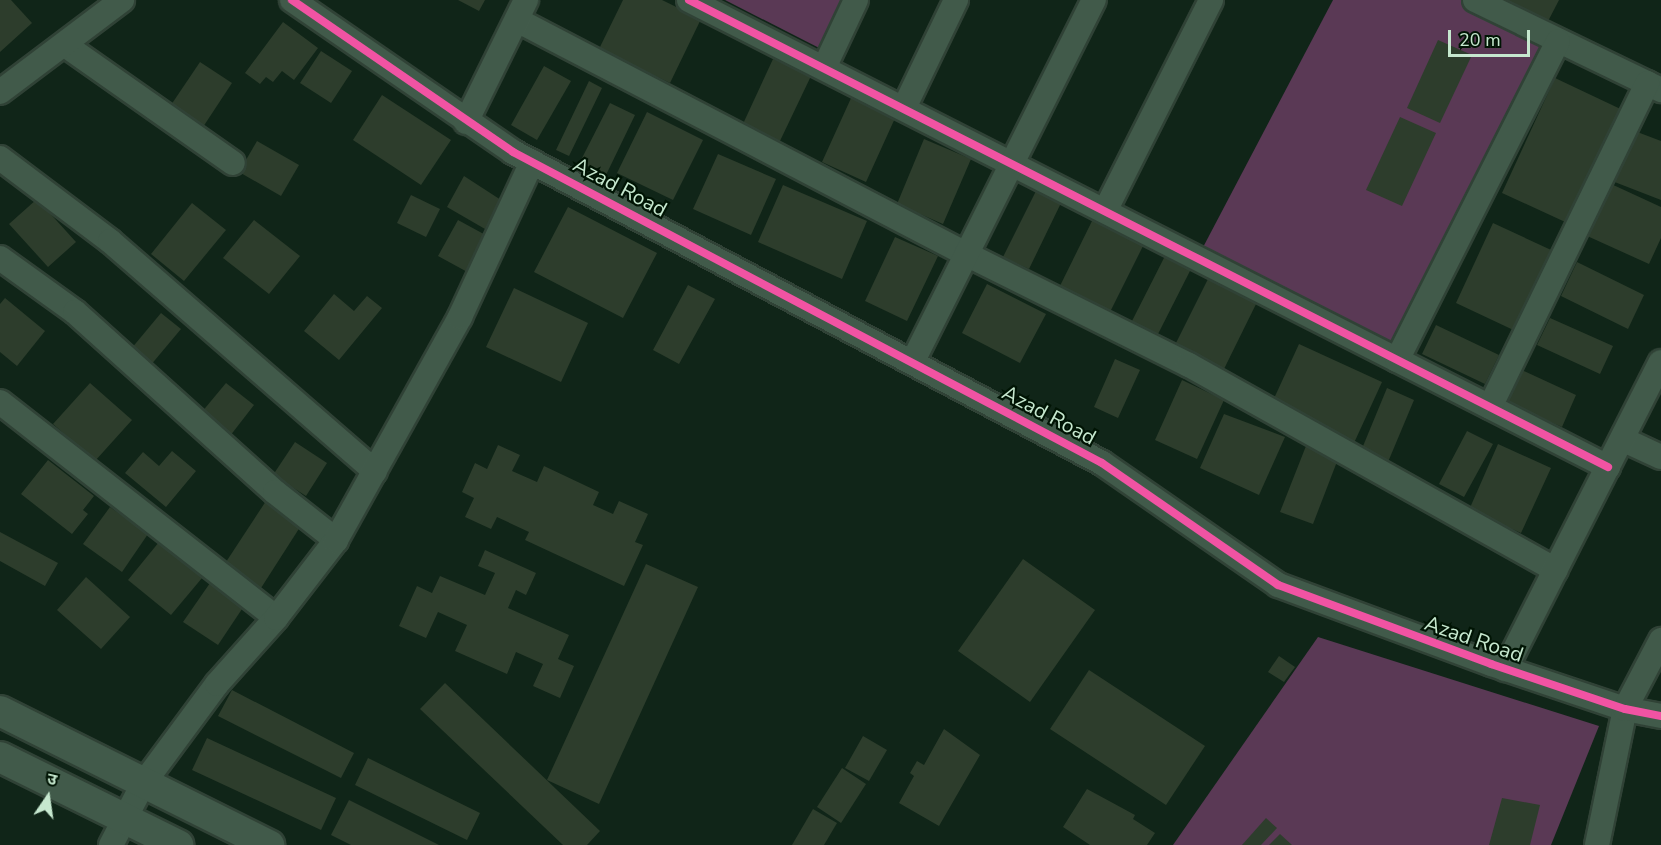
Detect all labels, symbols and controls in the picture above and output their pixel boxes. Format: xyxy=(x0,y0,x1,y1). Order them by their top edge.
scale bar xyxy=(1451,18,1534,56)
text: 20 m xyxy=(1459,28,1501,52)
street label: Azad Road xyxy=(569,152,671,222)
street label: Azad Road xyxy=(998,380,1100,450)
street label: Azad Road xyxy=(1421,610,1527,668)
north arrow xyxy=(18,767,78,827)
text: उ xyxy=(45,768,59,791)

